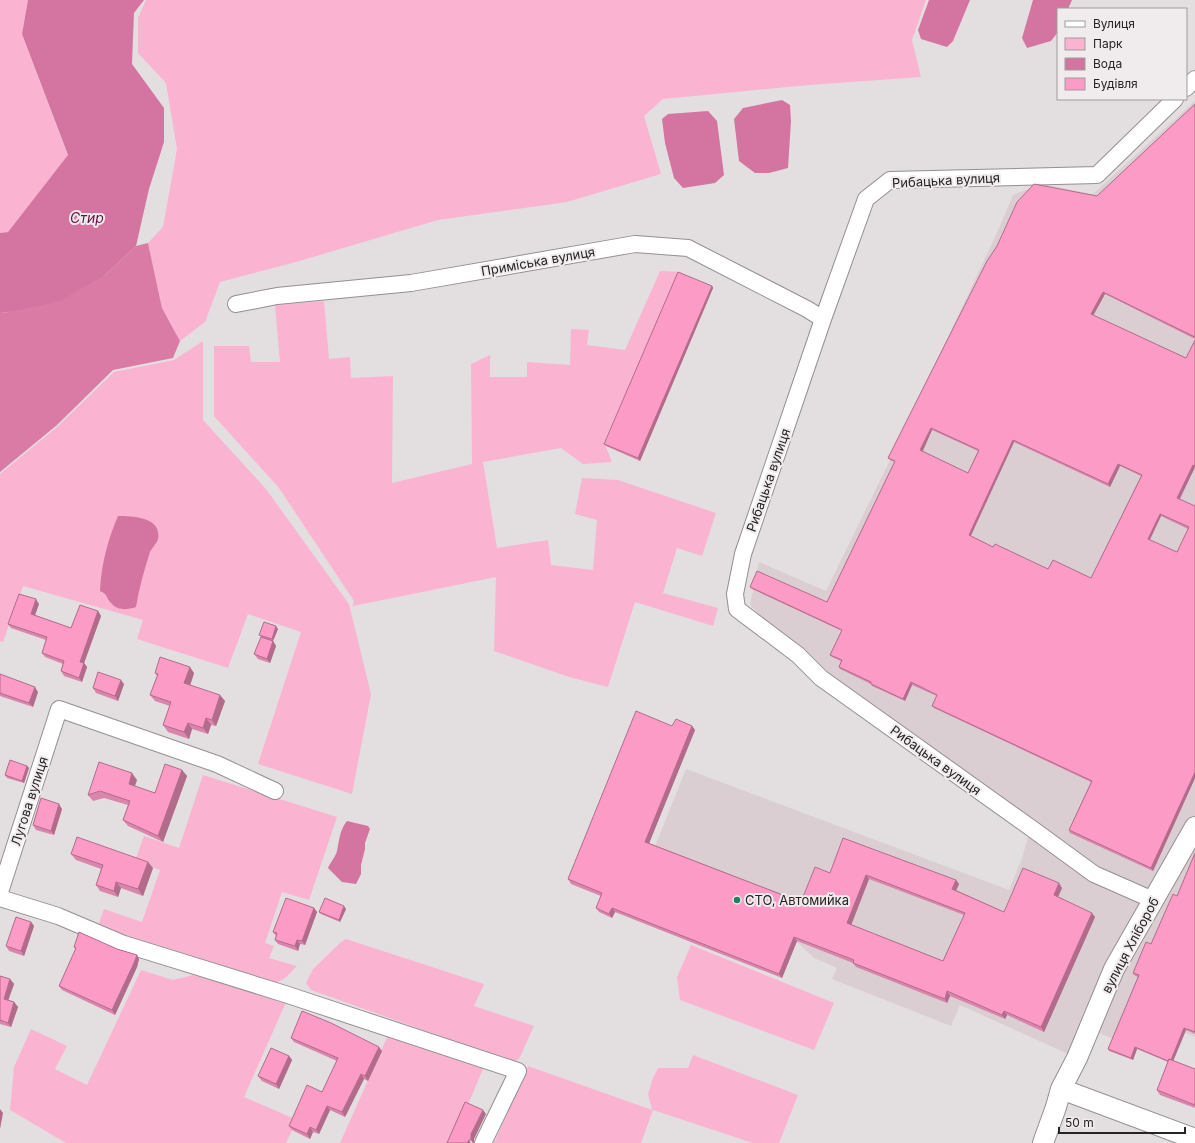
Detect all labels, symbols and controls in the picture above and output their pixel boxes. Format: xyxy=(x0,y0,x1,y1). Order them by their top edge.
legend xyxy=(1057,8,1187,100)
text: Вулиця xyxy=(1093,16,1135,31)
text: Парк xyxy=(1093,36,1123,51)
text: Вода xyxy=(1093,56,1122,71)
text: Будівля xyxy=(1093,76,1138,91)
street label: Рибацька вулиця xyxy=(892,169,1000,191)
water label: Стир xyxy=(70,209,104,226)
street label: Приміська вулиця xyxy=(480,243,596,279)
street label: Рибацька вулиця xyxy=(743,426,793,534)
street label: Рибацька вулиця xyxy=(888,722,984,798)
street label: Лугова вулиця xyxy=(7,754,51,848)
place label: СТО, Автомийка xyxy=(745,892,849,908)
street label: вулиця Хлібороб xyxy=(1098,894,1162,996)
marker: СТО, Автомийка xyxy=(732,895,742,905)
scale bar xyxy=(1059,1109,1185,1135)
text: 50 m xyxy=(1065,1115,1094,1130)

